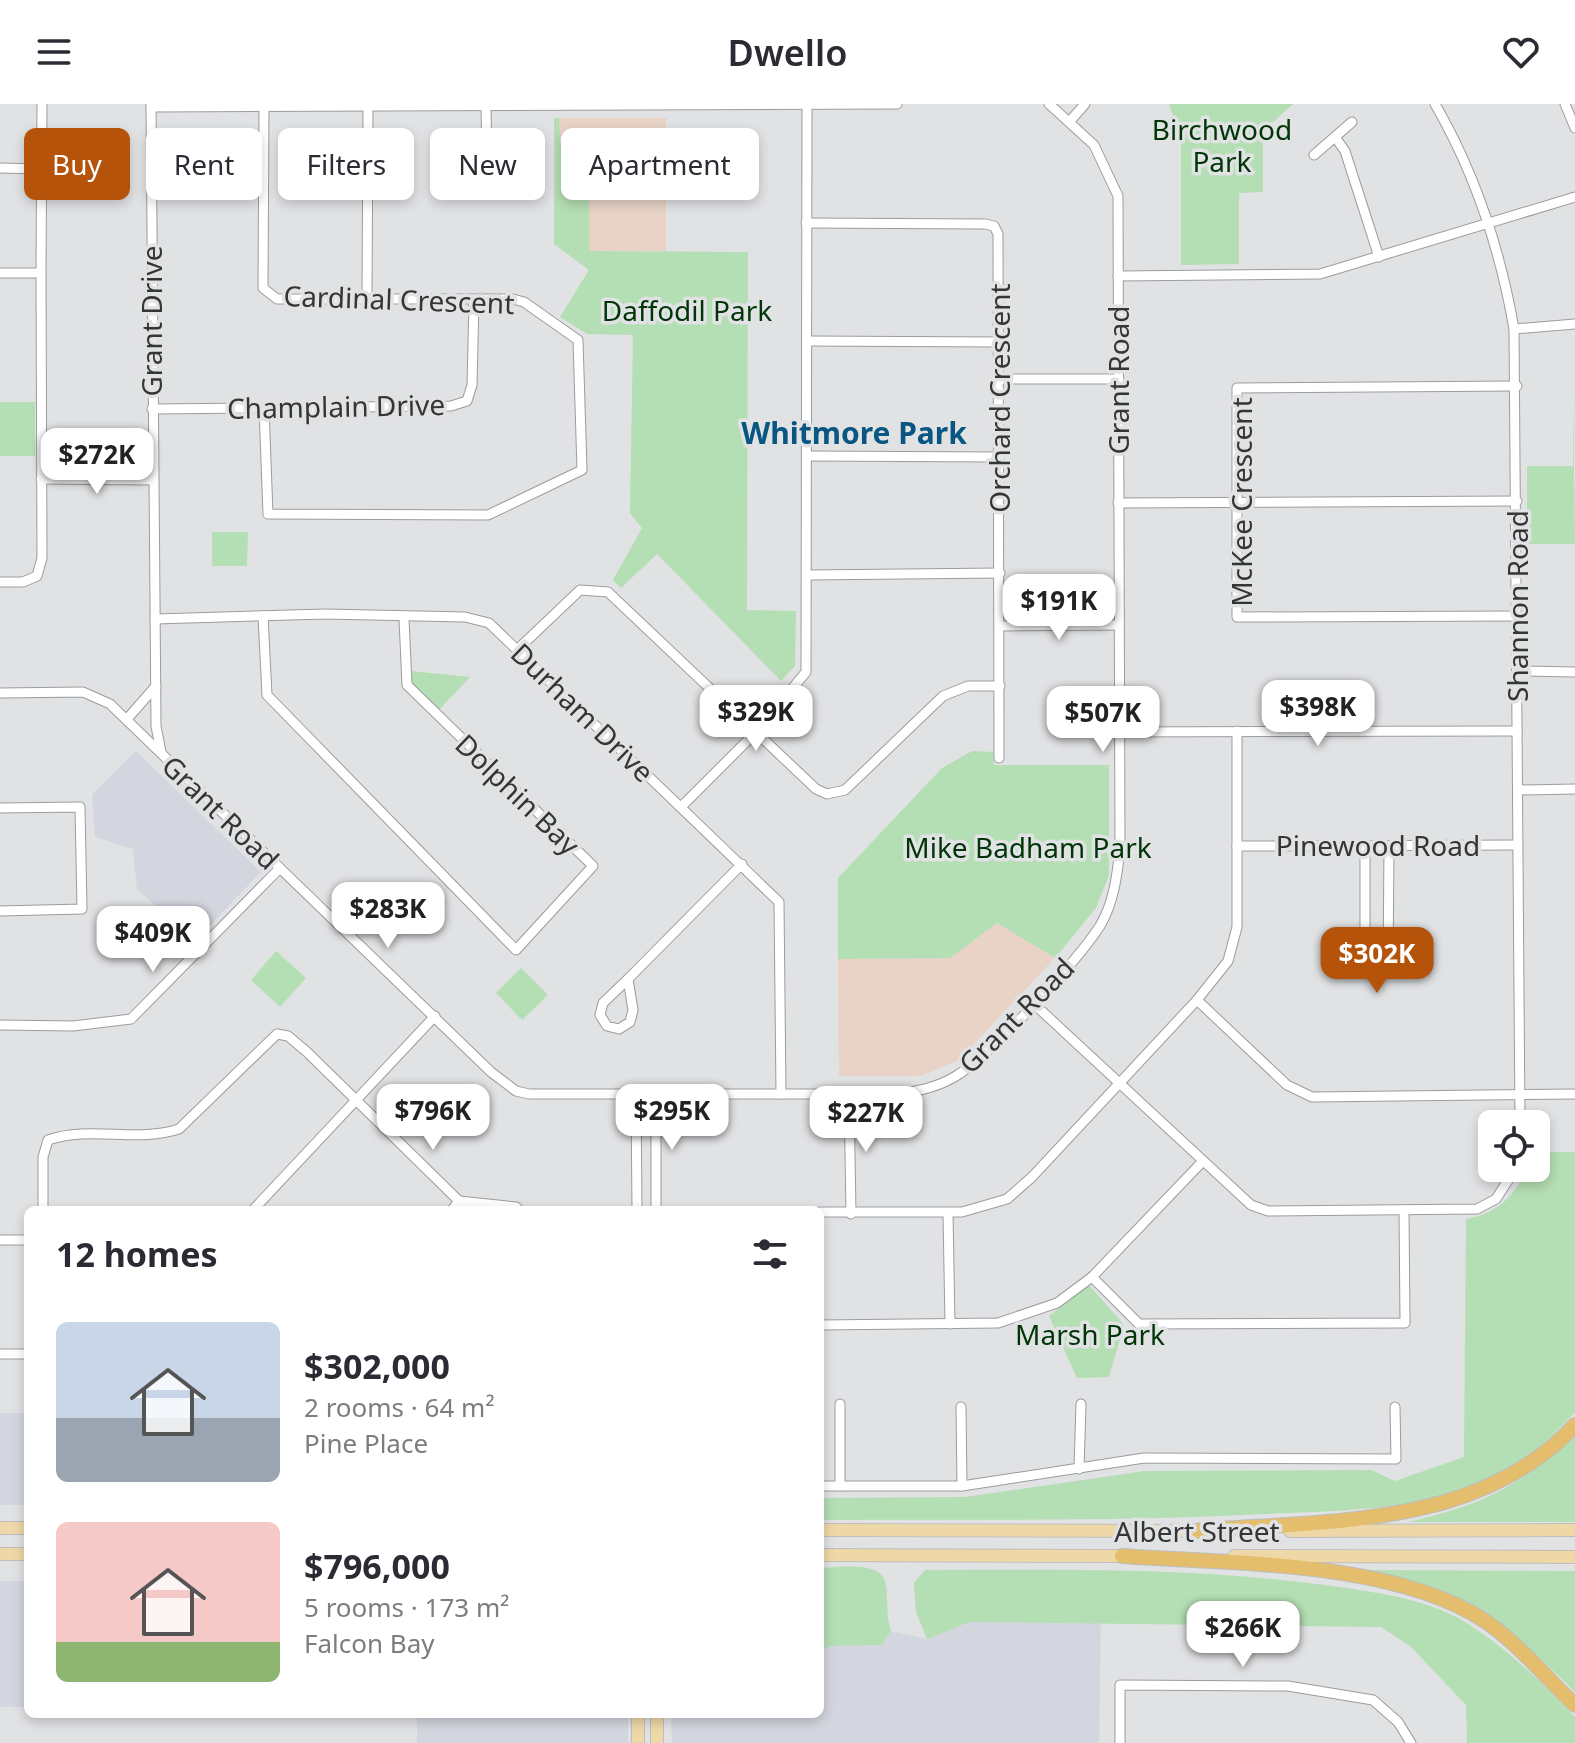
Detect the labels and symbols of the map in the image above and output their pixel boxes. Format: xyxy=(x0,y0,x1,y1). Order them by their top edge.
park label: Birchwood Park xyxy=(1152,110,1292,180)
street label: Grant Drive xyxy=(132,245,170,397)
street label: Cardinal Crescent xyxy=(283,276,515,322)
street label: Orchard Crescent xyxy=(980,283,1018,513)
park label: Daffodil Park xyxy=(602,291,772,329)
street label: Grant Road xyxy=(1099,305,1137,455)
street label: Champlain Drive xyxy=(227,385,445,427)
street label: McKee Crescent xyxy=(1222,397,1260,607)
district label: Whitmore Park xyxy=(741,412,967,453)
pin: $272K xyxy=(41,428,153,496)
street label: Shannon Road xyxy=(1498,510,1536,702)
pin: $191K xyxy=(1003,574,1115,642)
street label: Durham Drive xyxy=(503,634,663,790)
pin: $398K xyxy=(1262,680,1374,748)
pin: $329K xyxy=(700,685,812,753)
pin: $507K xyxy=(1047,686,1159,754)
street label: Dolphin Bay xyxy=(448,725,589,863)
street label: Grant Road xyxy=(154,747,288,877)
street label: Pinewood Road xyxy=(1276,826,1480,864)
park label: Mike Badham Park xyxy=(904,828,1152,866)
pin: $283K xyxy=(332,882,444,950)
pin: $409K xyxy=(97,906,209,974)
pin: $302K xyxy=(1321,927,1433,995)
street label: Grant Road xyxy=(950,949,1082,1081)
pin: $796K xyxy=(377,1084,489,1152)
pin: $295K xyxy=(616,1084,728,1152)
pin: $227K xyxy=(810,1086,922,1154)
park label: Marsh Park xyxy=(1015,1315,1165,1353)
street label: Albert Street xyxy=(1114,1512,1280,1550)
pin: $266K xyxy=(1187,1601,1299,1669)

